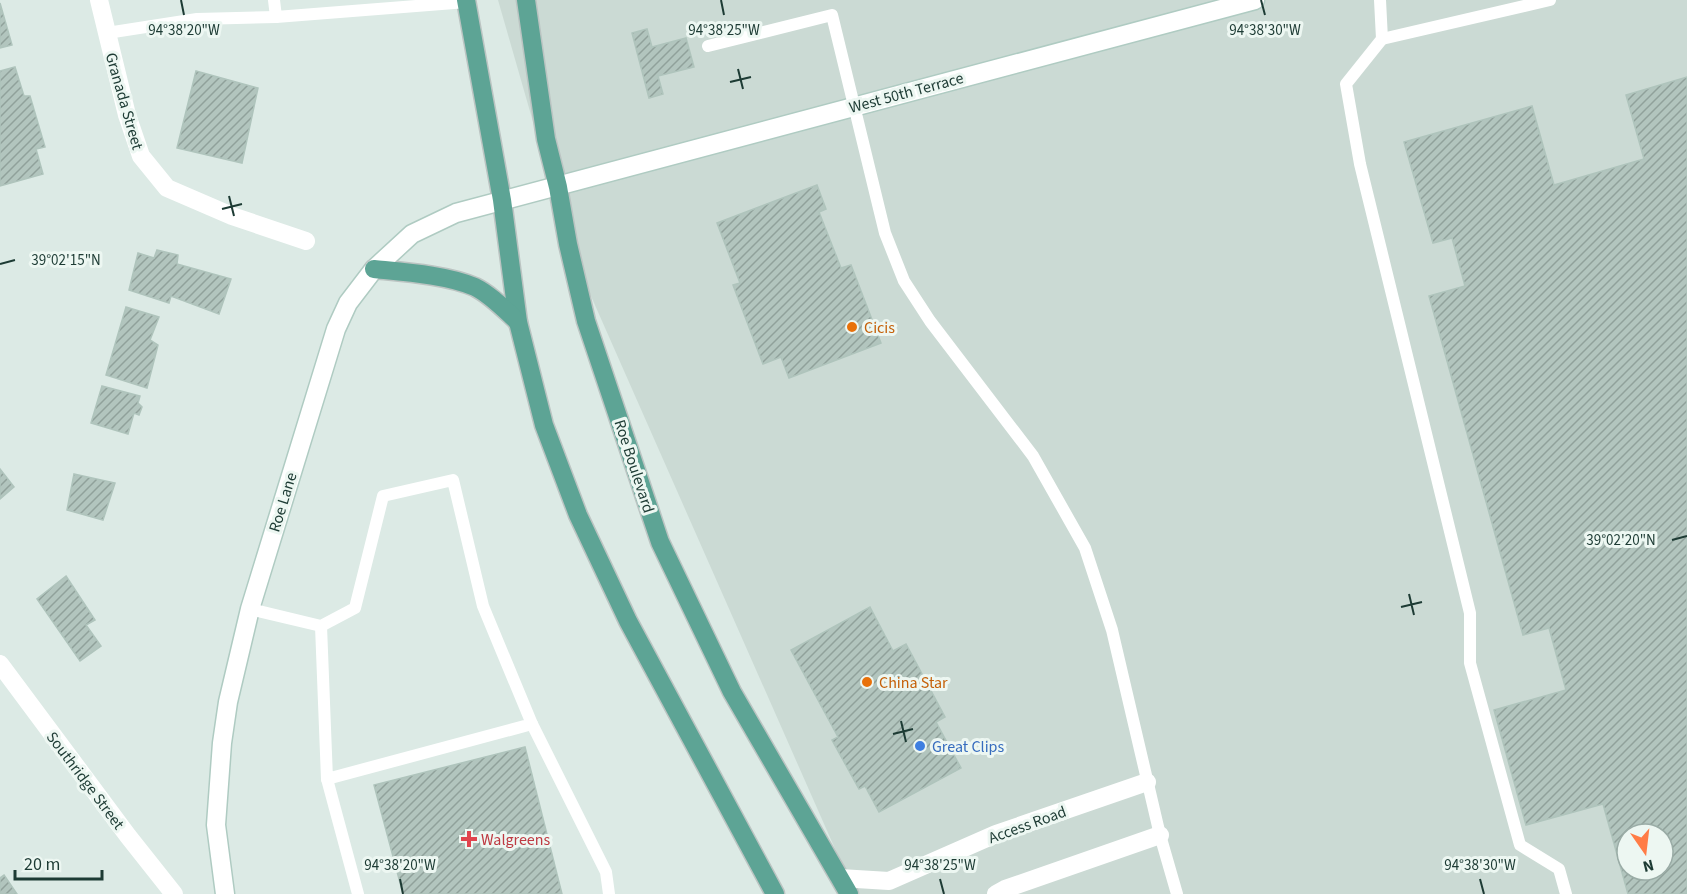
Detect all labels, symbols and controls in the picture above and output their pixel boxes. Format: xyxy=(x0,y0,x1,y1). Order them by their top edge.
text: 94°38'20"W xyxy=(148,20,220,41)
text: 94°38'25"W xyxy=(688,20,760,41)
text: 94°38'30"W xyxy=(1229,20,1301,41)
street label: Granada Street xyxy=(100,50,149,153)
street label: West 50th Terrace xyxy=(846,67,966,119)
text: 39°02'15"N xyxy=(31,250,101,271)
place label: Cicis xyxy=(864,317,895,339)
marker: Cicis xyxy=(845,320,859,334)
street label: Roe Boulevard xyxy=(609,417,660,516)
street label: Roe Lane xyxy=(263,470,302,535)
text: 39°02'20"N xyxy=(1586,530,1656,551)
place label: China Star xyxy=(879,672,948,694)
marker: China Star xyxy=(860,675,874,689)
street label: Southridge Street xyxy=(41,727,130,835)
place label: Great Clips xyxy=(932,736,1004,758)
marker: Great Clips xyxy=(913,739,927,753)
street label: Access Road xyxy=(985,801,1069,849)
north arrow xyxy=(1615,822,1675,882)
place label: Walgreens xyxy=(481,829,551,851)
marker: Walgreens xyxy=(462,832,476,846)
scale bar xyxy=(15,843,102,881)
text: 20 m xyxy=(24,852,60,877)
text: N xyxy=(1641,854,1656,878)
text: 94°38'20"W xyxy=(364,855,436,876)
text: 94°38'25"W xyxy=(904,855,976,876)
text: 94°38'30"W xyxy=(1444,855,1516,876)

